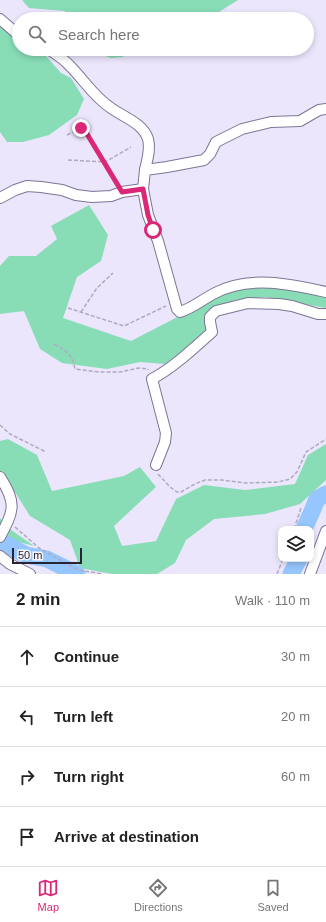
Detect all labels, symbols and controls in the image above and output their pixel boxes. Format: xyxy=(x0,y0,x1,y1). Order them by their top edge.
search box xyxy=(12,12,314,56)
icon: search xyxy=(26,23,48,45)
text: Search here xyxy=(58,26,140,43)
route end xyxy=(72,119,90,137)
route start xyxy=(144,221,162,239)
map controls xyxy=(278,526,314,562)
button: layers xyxy=(278,526,314,562)
scale bar xyxy=(12,546,82,565)
text: 50 m xyxy=(18,549,42,561)
text: 2 min xyxy=(16,590,60,609)
text: Walk · 110 m xyxy=(235,593,310,608)
icon: ahead xyxy=(16,646,38,668)
text: Continue xyxy=(54,648,119,665)
text: 30 m xyxy=(281,649,310,664)
icon: left xyxy=(16,706,38,728)
text: Turn left xyxy=(54,708,113,725)
text: 20 m xyxy=(281,709,310,724)
icon: right xyxy=(16,766,38,788)
text: Turn right xyxy=(54,768,124,785)
text: 60 m xyxy=(281,769,310,784)
icon: arrive xyxy=(16,826,38,848)
text: Arrive at destination xyxy=(54,828,199,845)
tab: Map xyxy=(37,877,59,913)
tab: Directions xyxy=(134,877,183,913)
tab: Saved xyxy=(257,877,289,913)

